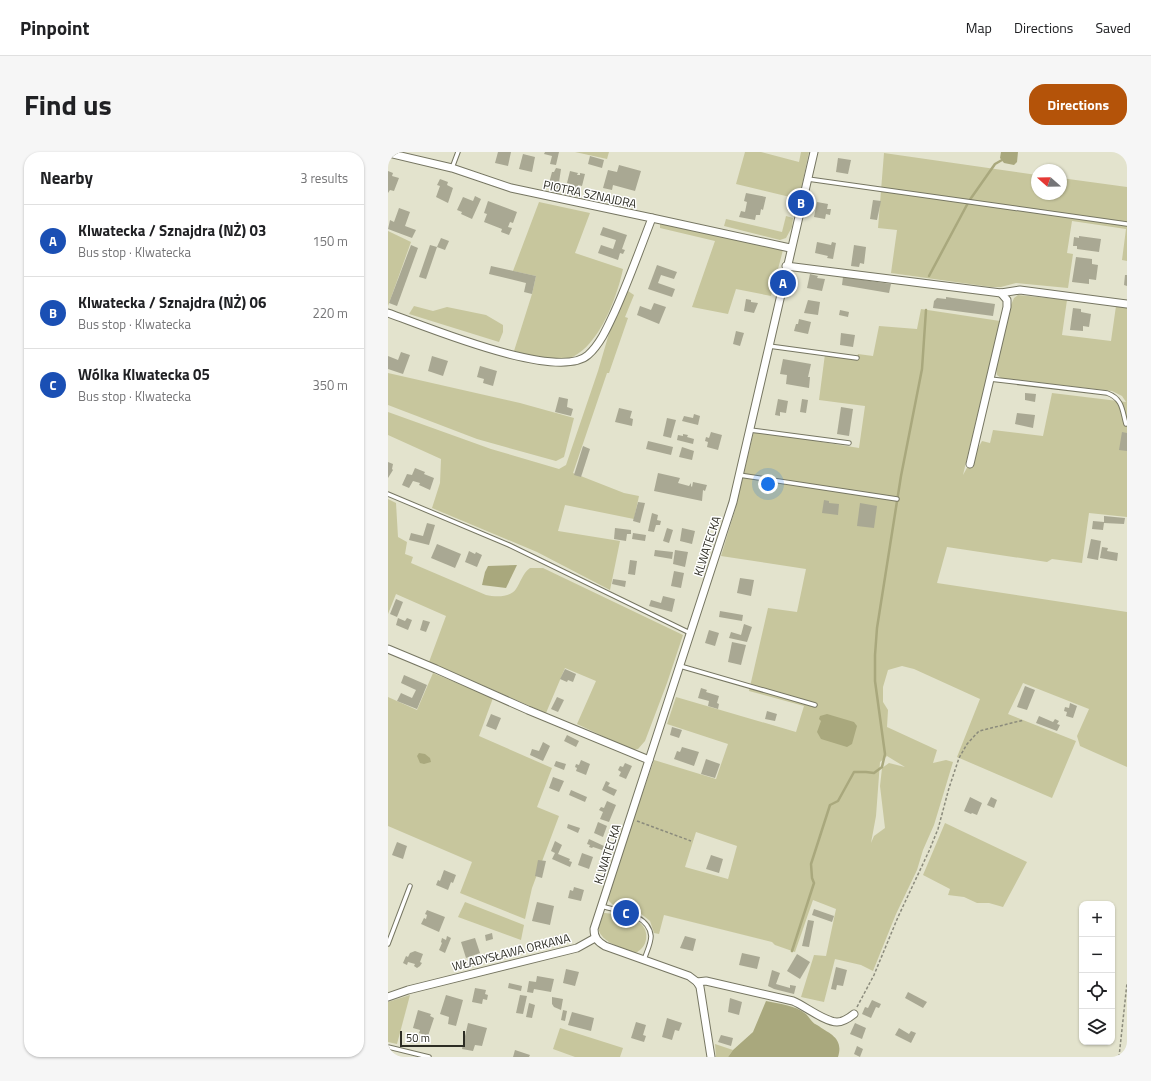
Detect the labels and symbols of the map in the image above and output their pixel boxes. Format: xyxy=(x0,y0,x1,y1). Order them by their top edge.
north arrow xyxy=(1031,164,1067,200)
street label: PIOTRA SZNAJDRA xyxy=(542,175,638,213)
pin: B xyxy=(788,188,814,218)
pin: A xyxy=(770,268,796,298)
your location xyxy=(758,474,778,494)
street label: KLWATECKA xyxy=(688,513,726,579)
street label: KLWATECKA xyxy=(588,821,626,887)
pin: C xyxy=(613,898,639,928)
street label: WŁADYSŁAWA ORKANA xyxy=(450,928,572,976)
scale bar xyxy=(400,1029,465,1048)

